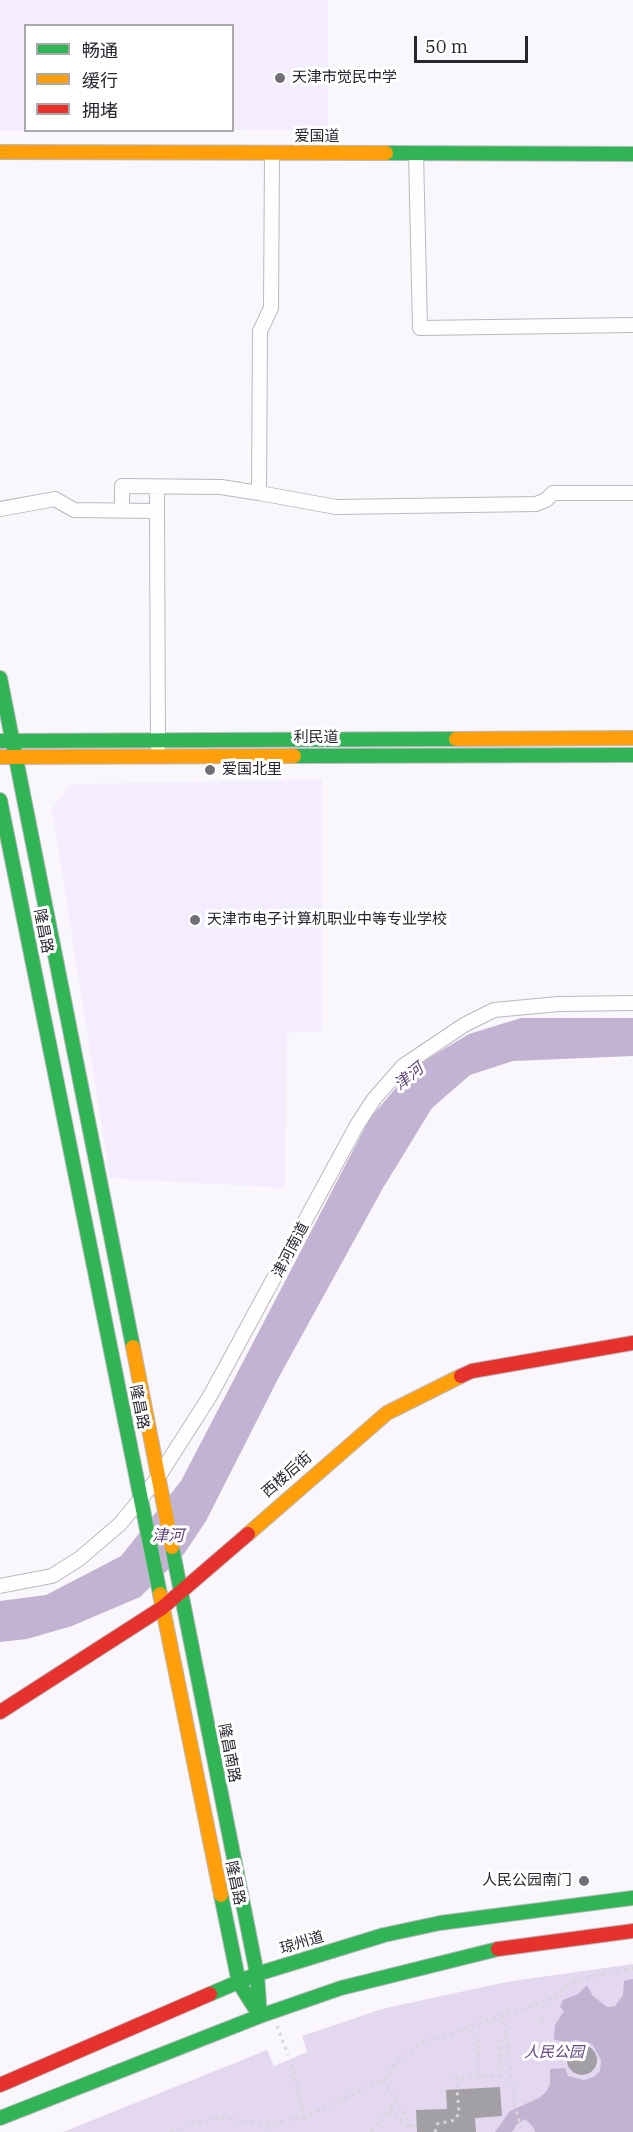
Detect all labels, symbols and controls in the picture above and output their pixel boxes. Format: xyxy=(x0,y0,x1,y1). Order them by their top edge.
legend xyxy=(24,24,234,132)
scale bar xyxy=(417,24,531,62)
text: 50 m xyxy=(425,35,468,58)
text: 畅通 xyxy=(82,39,118,62)
text: 缓行 xyxy=(82,69,118,92)
place label: 天津市觉民中学 xyxy=(292,69,397,87)
marker: 天津市觉民中学 xyxy=(273,71,287,85)
text: 拥堵 xyxy=(82,99,118,122)
street label: 爱国道 xyxy=(295,128,339,146)
street label: 利民道 xyxy=(294,729,338,747)
place label: 爱国北里 xyxy=(222,761,282,779)
marker: 爱国北里 xyxy=(203,763,217,777)
street label: 隆昌路 xyxy=(30,907,56,955)
place label: 天津市电子计算机职业中等专业学校 xyxy=(207,911,447,929)
marker: 天津市电子计算机职业中等专业学校 xyxy=(188,913,202,927)
water label: 津河 xyxy=(391,1059,427,1095)
street label: 津河南道 xyxy=(269,1219,313,1281)
street label: 隆昌路 xyxy=(126,1383,152,1431)
street label: 西楼后街 xyxy=(258,1449,316,1501)
water label: 津河 xyxy=(152,1526,184,1546)
street label: 隆昌南路 xyxy=(214,1722,244,1784)
street label: 隆昌路 xyxy=(222,1859,248,1907)
place label: 人民公园南门 xyxy=(482,1872,572,1890)
marker: 人民公园南门 xyxy=(577,1874,591,1888)
street label: 琼州道 xyxy=(278,1928,326,1958)
park label: 人民公园 xyxy=(524,2044,584,2062)

